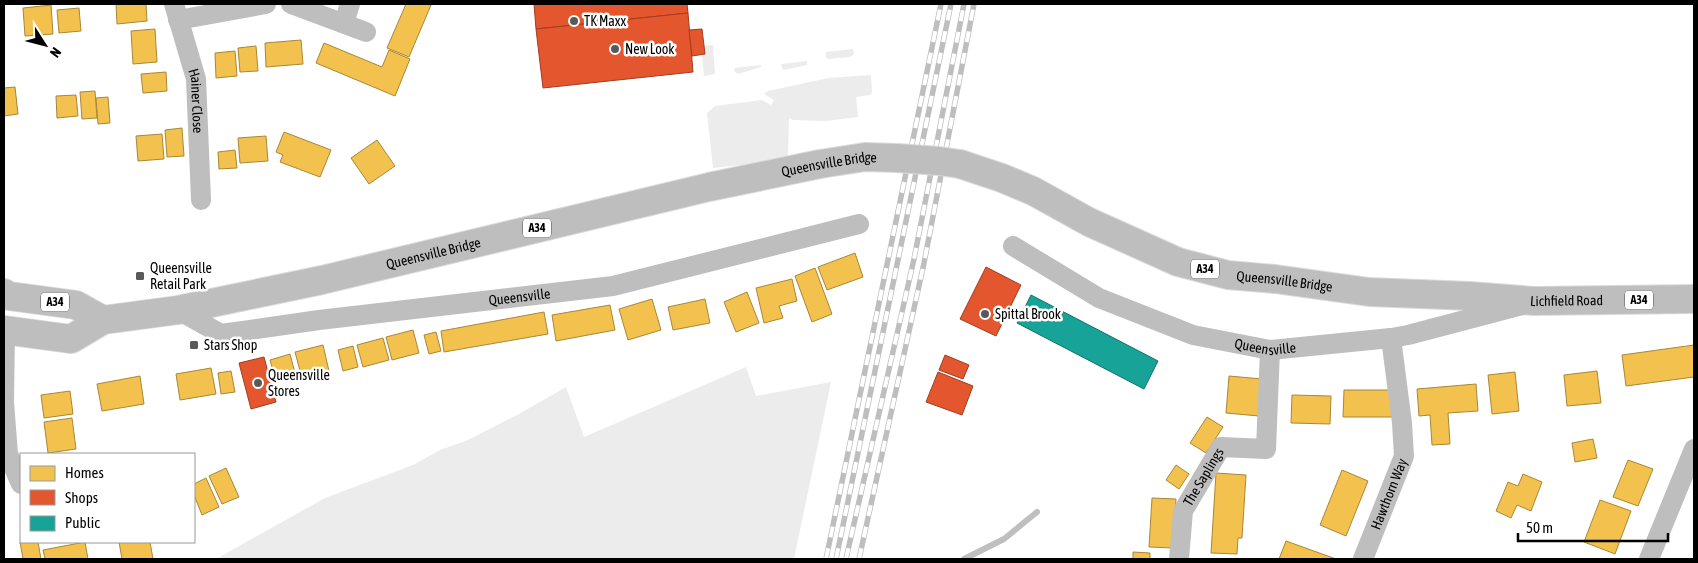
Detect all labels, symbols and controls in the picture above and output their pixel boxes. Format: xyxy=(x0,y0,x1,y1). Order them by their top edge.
place label: TK Maxx xyxy=(584,13,626,29)
marker: TK Maxx xyxy=(568,15,580,27)
north arrow xyxy=(20,20,70,70)
place label: New Look xyxy=(625,41,675,57)
marker: New Look xyxy=(609,43,621,55)
text: N xyxy=(47,45,64,61)
street label: Hainer Close xyxy=(185,67,206,134)
street label: Queensville Bridge xyxy=(780,149,877,180)
road number: A34 xyxy=(523,218,551,238)
street label: Queensville Bridge xyxy=(384,234,482,272)
place label: Queensville Retail Park xyxy=(150,260,212,292)
road number: A34 xyxy=(1191,260,1219,278)
street label: Queensville Bridge xyxy=(1236,268,1334,295)
marker: Queensville Retail Park xyxy=(134,270,146,282)
street label: Queensville xyxy=(488,285,551,308)
road number: A34 xyxy=(1625,290,1653,310)
road number: A34 xyxy=(41,292,69,312)
street label: Lichfield Road xyxy=(1529,292,1603,309)
place label: Spittal Brook xyxy=(995,306,1061,322)
marker: Spittal Brook xyxy=(979,308,991,320)
street label: Queensville xyxy=(1233,335,1297,358)
place label: Stars Shop xyxy=(204,337,258,353)
marker: Stars Shop xyxy=(188,339,200,351)
place label: Queensville Stores xyxy=(268,367,330,399)
marker: Queensville Stores xyxy=(252,377,264,389)
street label: The Saplings xyxy=(1180,445,1227,509)
legend xyxy=(20,453,195,543)
street label: Hawthorn Way xyxy=(1368,456,1410,532)
text: Homes xyxy=(65,464,104,481)
text: Shops xyxy=(65,489,98,506)
scale bar xyxy=(1518,510,1668,542)
text: Public xyxy=(65,514,100,531)
text: 50 m xyxy=(1526,519,1553,536)

